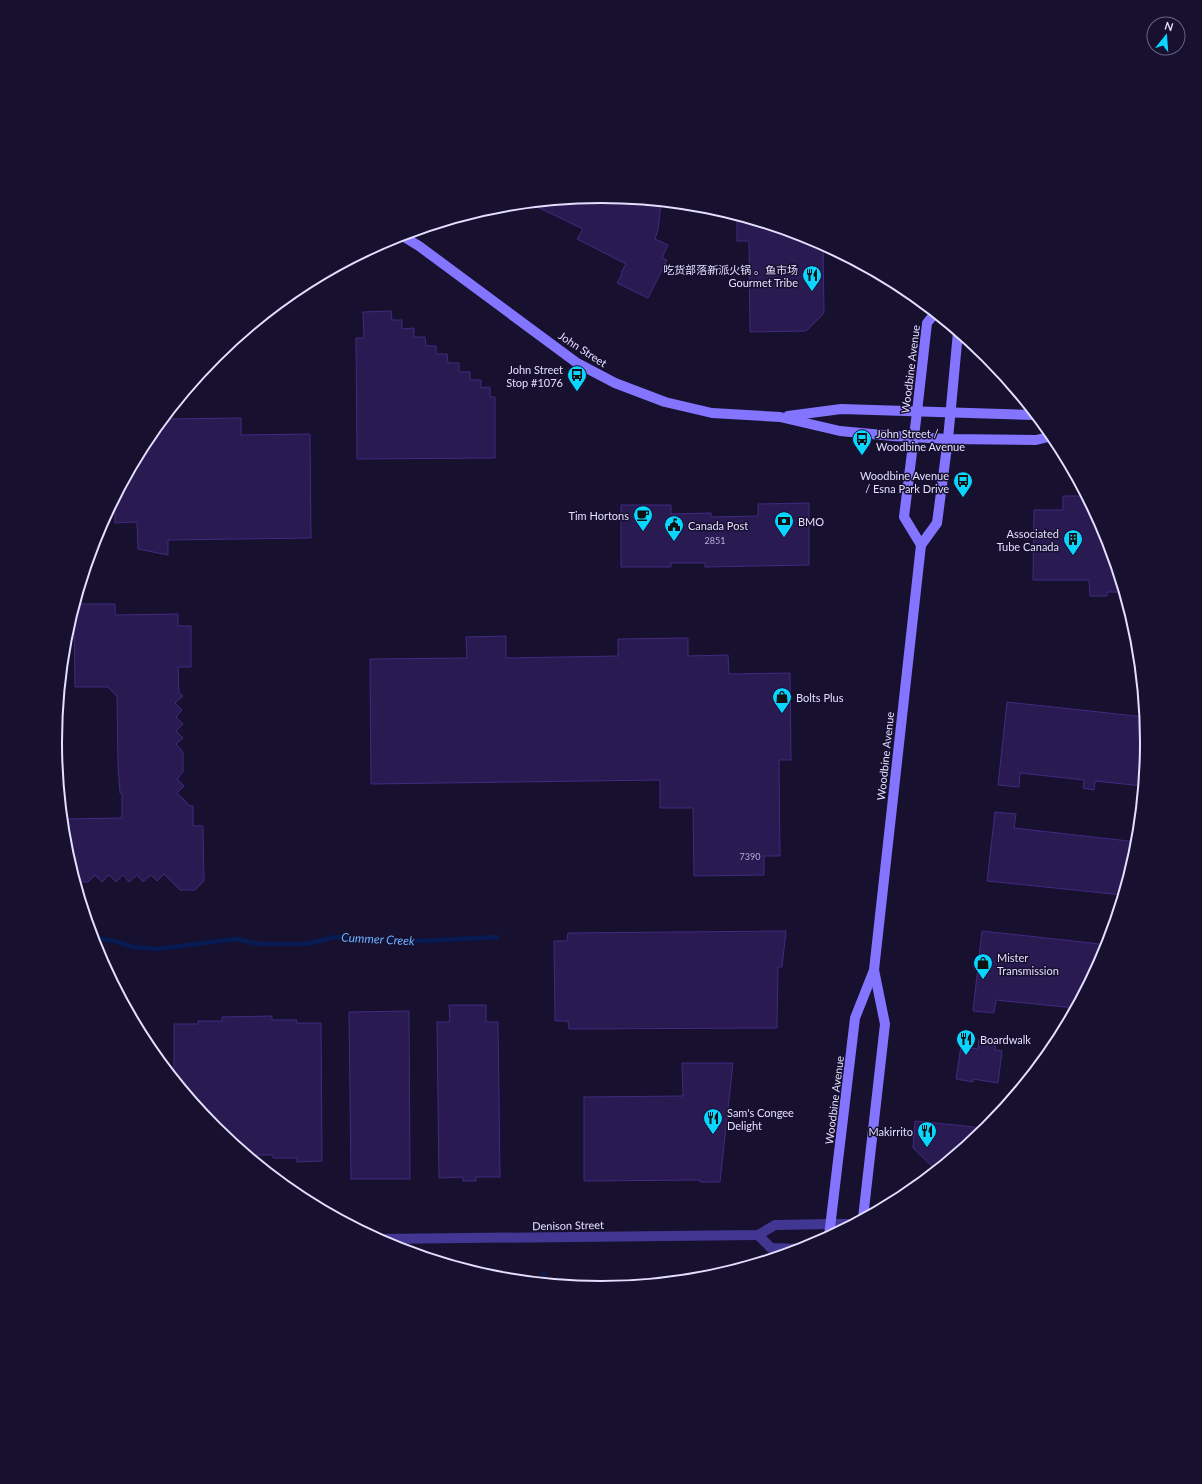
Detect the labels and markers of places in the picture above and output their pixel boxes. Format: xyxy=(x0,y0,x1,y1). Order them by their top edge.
place label: 吃货部落新派火锅 。鱼市场 Gourmet Tribe xyxy=(663,263,798,289)
restaurant icon: 吃货部落新派火锅 。鱼市场 Gourmet Tribe xyxy=(801,264,823,292)
place label: John Street Stop #1076 xyxy=(506,363,563,389)
bus stop icon: John Street Stop #1076 xyxy=(566,364,588,392)
place label: John Street / Woodbine Avenue xyxy=(876,427,965,453)
bus stop icon: John Street / Woodbine Avenue xyxy=(851,428,873,456)
place label: Woodbine Avenue / Esna Park Drive xyxy=(860,469,949,495)
bus stop icon: Woodbine Avenue / Esna Park Drive xyxy=(952,470,974,498)
cafe icon: Tim Hortons xyxy=(632,504,654,532)
place label: Tim Hortons xyxy=(569,509,629,522)
bank icon: BMO xyxy=(773,510,795,538)
public building icon: Canada Post xyxy=(663,514,685,542)
place label: BMO xyxy=(798,515,824,528)
place label: Canada Post xyxy=(688,519,748,532)
place label: Associated Tube Canada xyxy=(997,527,1059,553)
building icon: Associated Tube Canada xyxy=(1062,528,1084,556)
shop icon: Bolts Plus xyxy=(771,686,793,714)
place label: Bolts Plus xyxy=(796,691,844,704)
place label: Mister Transmission xyxy=(997,951,1059,977)
shop icon: Mister Transmission xyxy=(972,952,994,980)
restaurant icon: Boardwalk xyxy=(955,1028,977,1056)
place label: Boardwalk xyxy=(980,1033,1031,1046)
place label: Sam's Congee Delight xyxy=(727,1106,794,1132)
restaurant icon: Sam's Congee Delight xyxy=(702,1107,724,1135)
restaurant icon: Makirrito xyxy=(916,1120,938,1148)
place label: Makirrito xyxy=(868,1125,913,1138)

